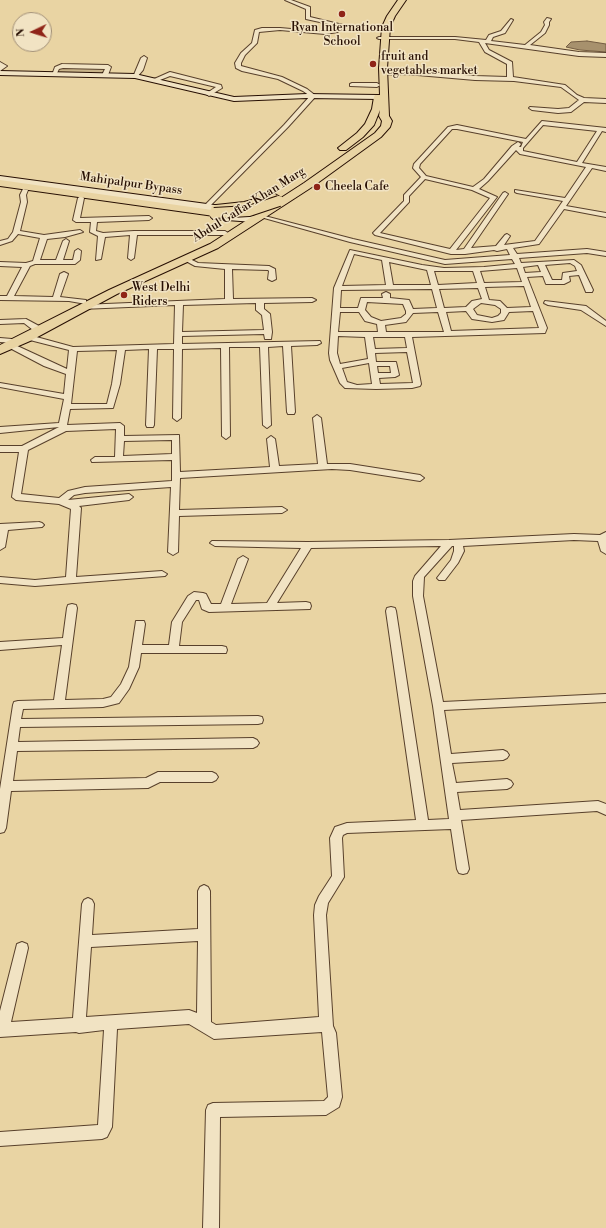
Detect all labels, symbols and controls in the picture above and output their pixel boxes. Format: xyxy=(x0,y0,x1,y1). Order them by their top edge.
marker: Ryan International School xyxy=(337,9,347,19)
north arrow xyxy=(12,12,52,52)
place label: Ryan International School xyxy=(291,21,393,49)
text: N xyxy=(14,28,28,38)
place label: fruit and vegetables market xyxy=(381,50,478,78)
marker: fruit and vegetables market xyxy=(368,59,378,69)
street label: Abdul Gaffar Khan Marg xyxy=(190,164,308,246)
street label: Mahipalpur Bypass xyxy=(79,170,183,198)
place label: Cheela Cafe xyxy=(325,180,389,194)
marker: Cheela Cafe xyxy=(312,182,322,192)
place label: West Delhi Riders xyxy=(132,281,190,309)
marker: West Delhi Riders xyxy=(119,290,129,300)

